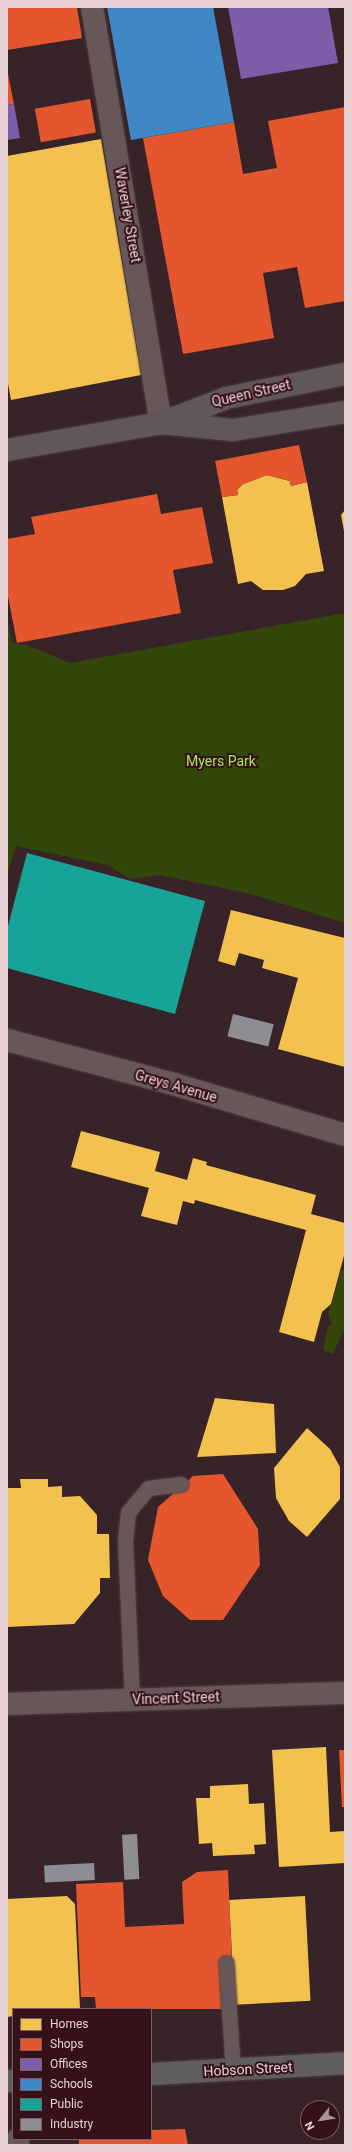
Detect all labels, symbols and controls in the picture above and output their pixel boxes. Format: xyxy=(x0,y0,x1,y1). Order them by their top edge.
street label: Waverley Street xyxy=(111,166,145,264)
street label: Queen Street xyxy=(210,376,292,410)
park label: Myers Park xyxy=(186,753,256,769)
street label: Greys Avenue xyxy=(133,1066,219,1106)
street label: Vincent Street xyxy=(132,1688,220,1708)
legend xyxy=(12,2008,152,2140)
text: Homes xyxy=(50,2017,88,2031)
text: Shops xyxy=(50,2037,84,2051)
text: Offices xyxy=(50,2057,87,2071)
street label: Hobson Street xyxy=(203,2058,293,2080)
text: Schools xyxy=(50,2077,93,2091)
text: Public xyxy=(50,2097,83,2111)
north arrow xyxy=(300,2100,340,2140)
text: Industry xyxy=(50,2117,93,2131)
text: N xyxy=(302,2119,318,2132)

